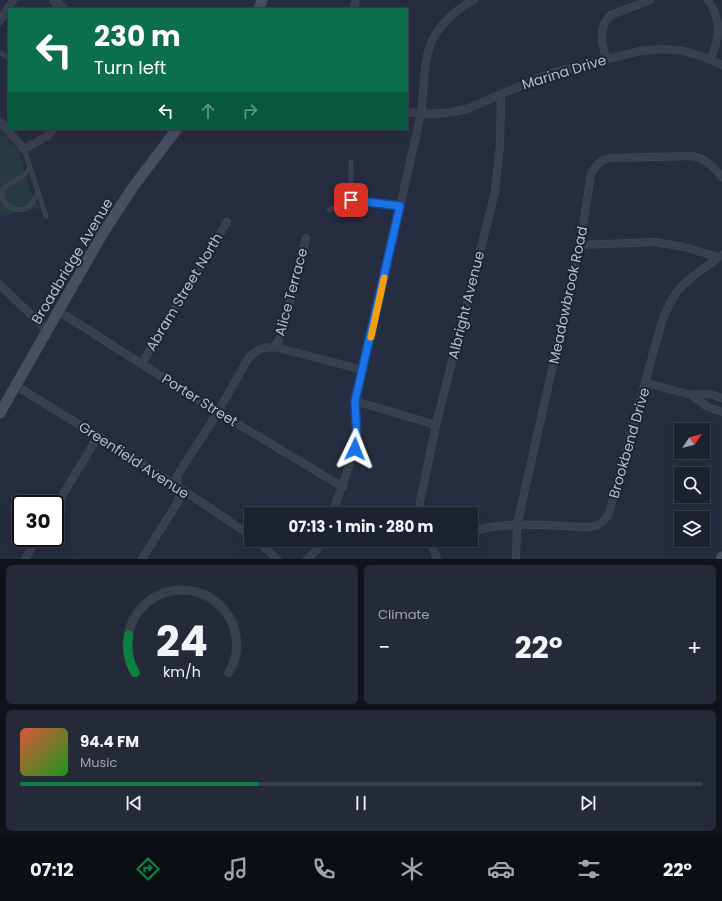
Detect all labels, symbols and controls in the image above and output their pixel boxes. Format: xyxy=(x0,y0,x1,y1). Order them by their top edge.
text: 230 m xyxy=(94,17,181,56)
icon: left xyxy=(28,24,80,76)
street label: Marina Drive xyxy=(519,50,609,94)
text: Turn left xyxy=(94,55,166,80)
icon: left xyxy=(155,100,177,122)
icon: ahead xyxy=(197,100,219,122)
icon: right xyxy=(239,100,261,122)
pin xyxy=(334,183,368,217)
icon: arrive xyxy=(340,189,362,211)
street label: Broadbridge Avenue xyxy=(26,194,118,328)
street label: Meadowbrook Road xyxy=(544,224,592,366)
street label: Abram Street North xyxy=(141,229,227,355)
street label: Alice Terrace xyxy=(270,245,312,338)
street label: Albright Avenue xyxy=(443,249,489,361)
street label: Porter Street xyxy=(158,369,242,431)
street label: Brookbend Drive xyxy=(604,385,654,501)
street label: Greenfield Avenue xyxy=(75,417,194,504)
north arrow xyxy=(674,423,710,459)
map controls xyxy=(674,423,710,547)
position arrow xyxy=(334,428,376,470)
button: search xyxy=(674,467,710,503)
speed limit sign: 30 xyxy=(12,495,64,547)
button: layers xyxy=(674,511,710,547)
text: 07:13 · 1 min · 280 m xyxy=(289,516,433,537)
text: Climate xyxy=(378,605,429,624)
text: 24 xyxy=(156,611,208,670)
text: 22° xyxy=(514,626,563,669)
text: − xyxy=(378,632,390,663)
text: + xyxy=(687,632,702,663)
text: km/h xyxy=(163,661,201,681)
text: 94.4 FM xyxy=(80,731,139,752)
text: Music xyxy=(80,753,117,772)
icon: previous xyxy=(123,792,145,814)
icon: pause xyxy=(350,792,372,814)
icon: next xyxy=(577,792,599,814)
icon: directions xyxy=(134,855,162,883)
icon: music xyxy=(222,855,250,883)
icon: phone xyxy=(310,855,338,883)
icon: climate xyxy=(398,855,426,883)
icon: car xyxy=(487,855,515,883)
icon: filters xyxy=(575,855,603,883)
text: 07:12 xyxy=(30,857,74,882)
text: 22° xyxy=(663,857,692,882)

